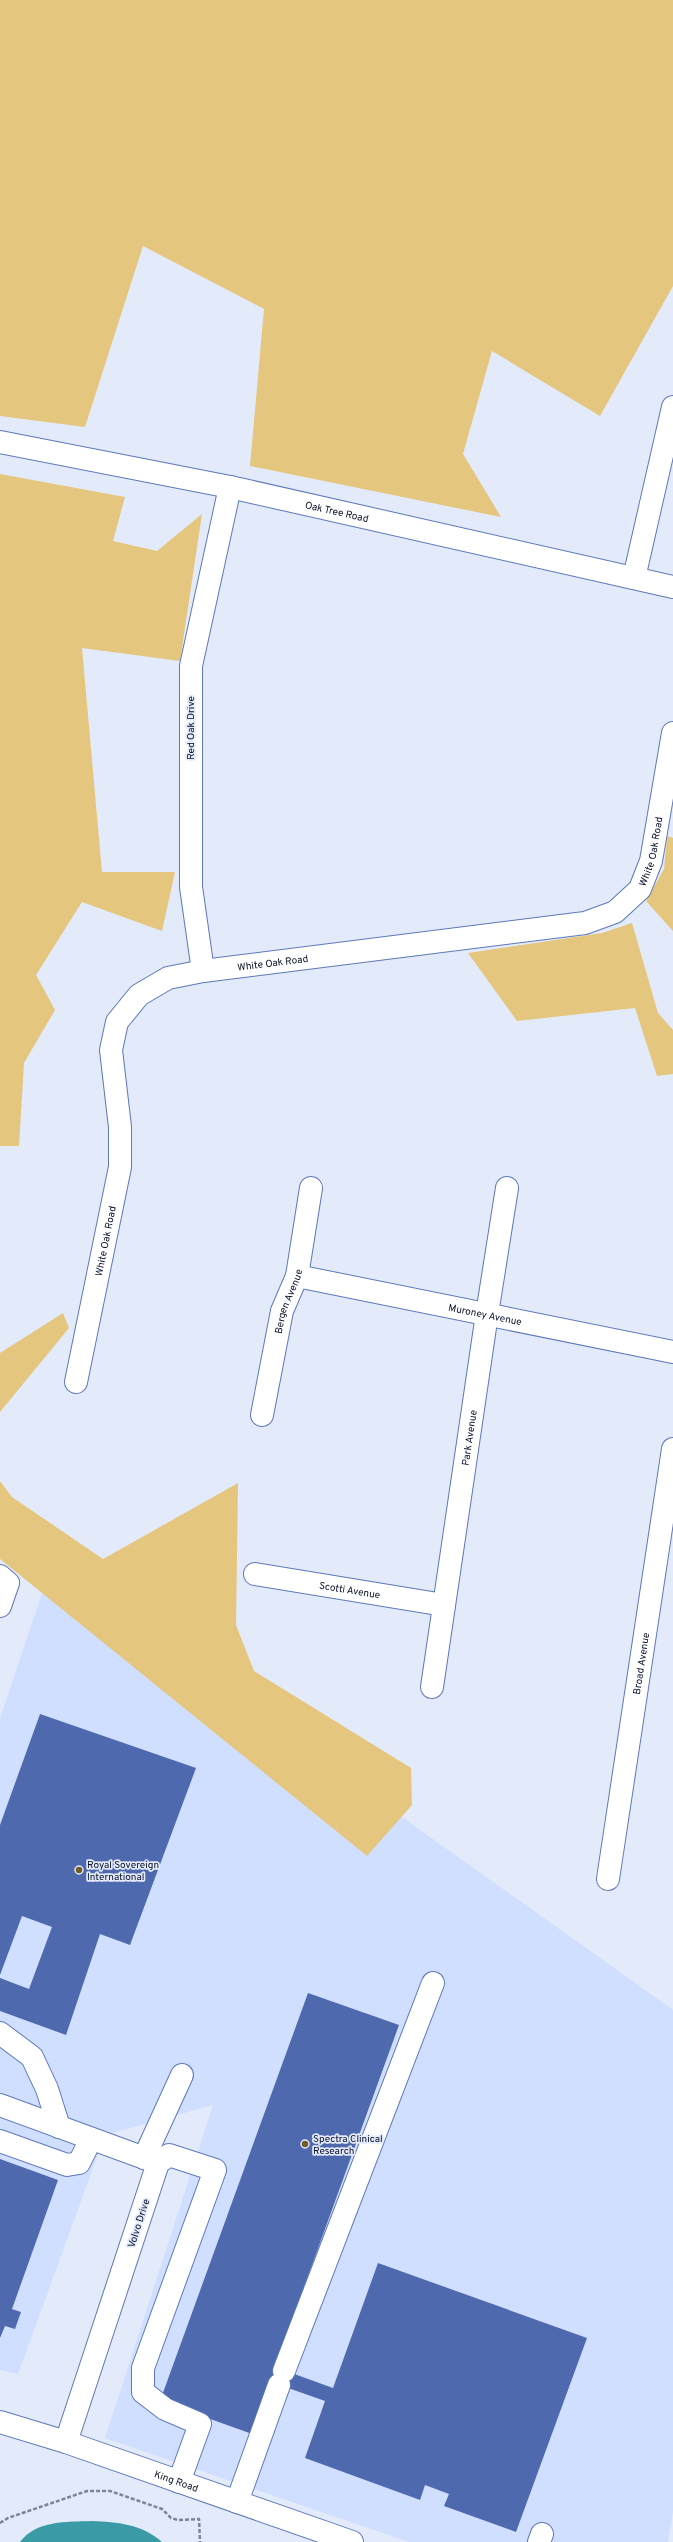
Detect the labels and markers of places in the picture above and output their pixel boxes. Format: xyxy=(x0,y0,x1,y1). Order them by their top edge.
place label: Royal Sovereign International xyxy=(87,1859,159,1884)
marker: Royal Sovereign International xyxy=(74,1865,84,1875)
place label: Spectra Clinical Research xyxy=(313,2133,383,2158)
marker: Spectra Clinical Research xyxy=(300,2139,310,2149)

